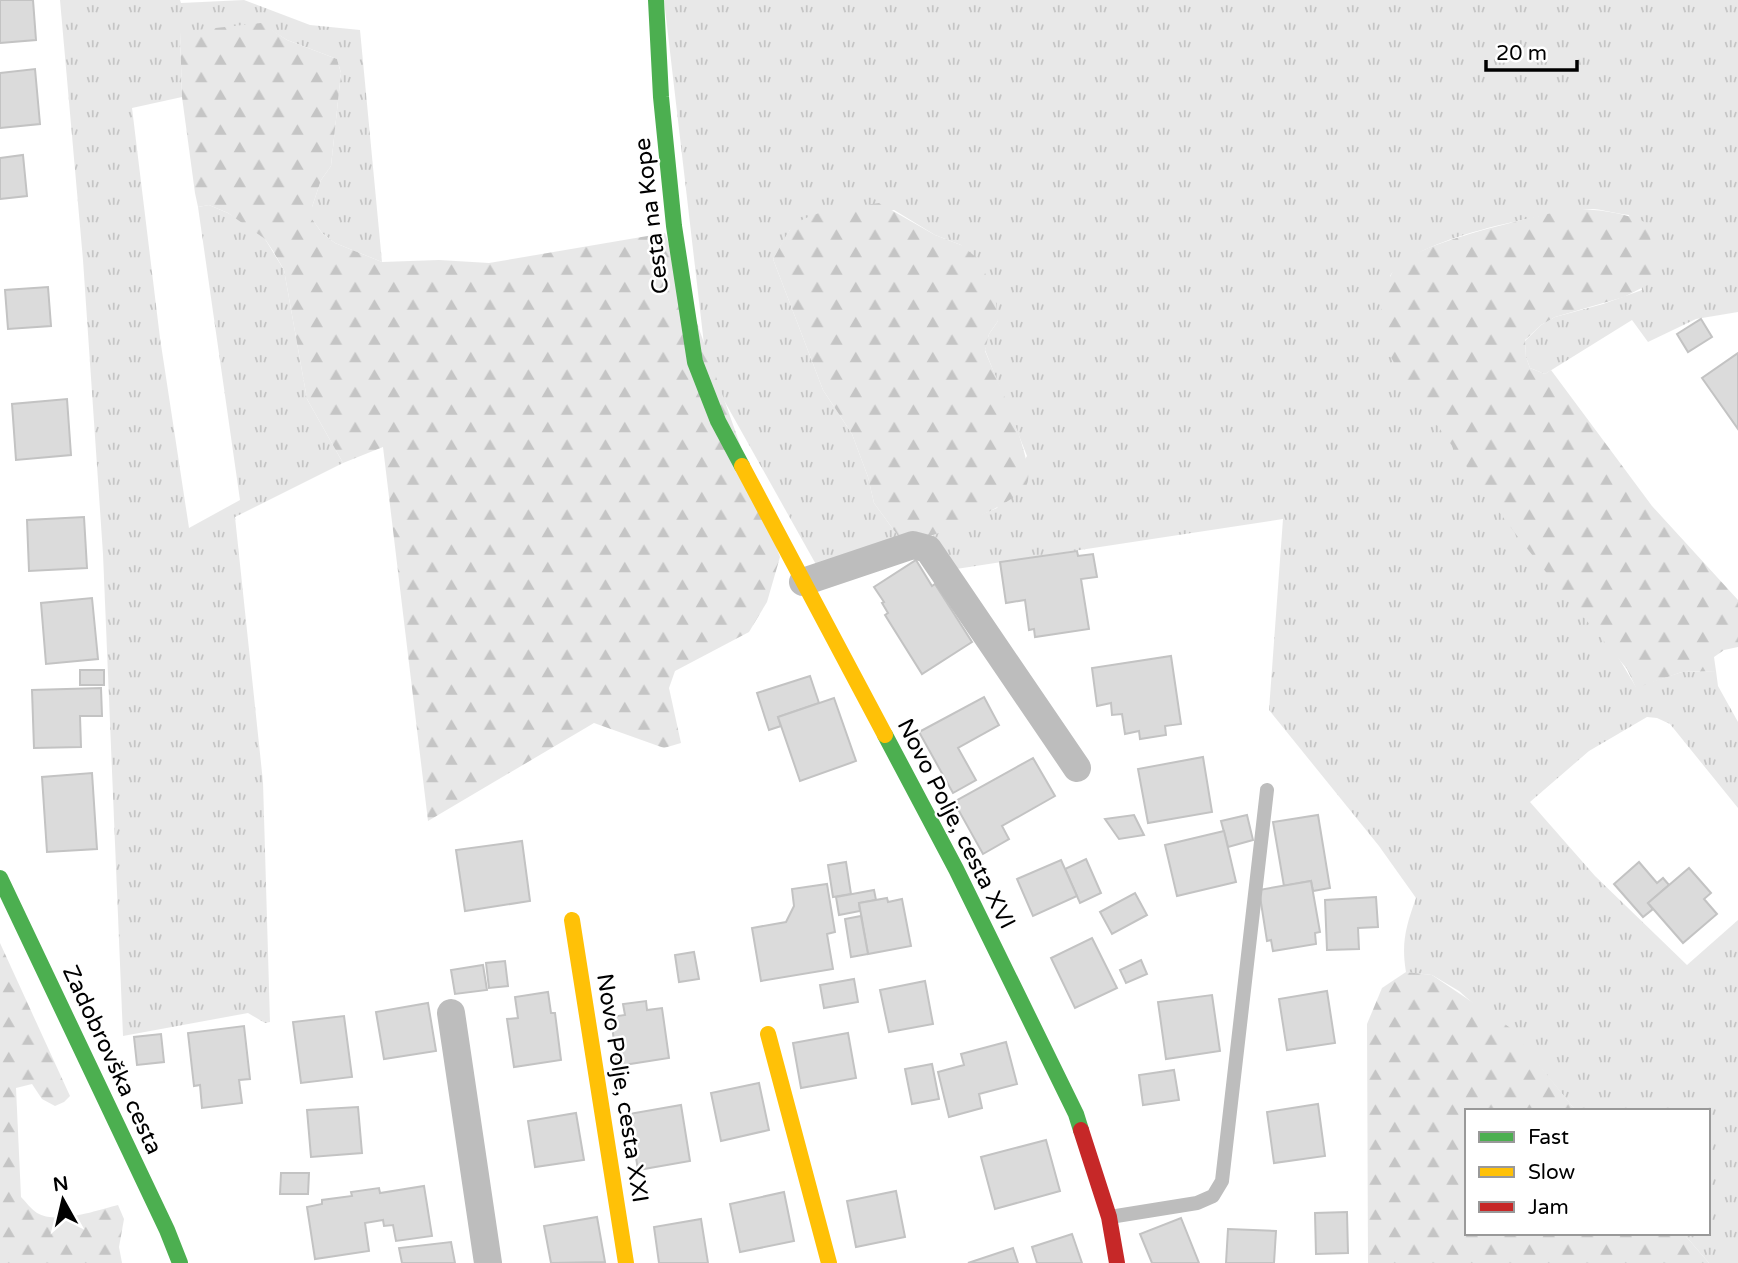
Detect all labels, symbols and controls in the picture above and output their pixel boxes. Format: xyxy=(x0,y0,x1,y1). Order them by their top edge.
scale bar xyxy=(1486,28,1577,72)
text: 20 m xyxy=(1496,41,1547,66)
street label: Cesta na Kope xyxy=(629,136,675,296)
street label: Novo Polje, cesta XVI xyxy=(891,714,1021,934)
street label: Zadobrovška cesta xyxy=(56,961,168,1159)
street label: Novo Polje, cesta XXI xyxy=(590,971,654,1205)
legend xyxy=(1465,1109,1710,1235)
text: Fast xyxy=(1528,1125,1569,1150)
text: Slow xyxy=(1528,1160,1576,1185)
north arrow xyxy=(28,1165,98,1235)
text: N xyxy=(52,1172,70,1196)
text: Jam xyxy=(1528,1195,1569,1220)

